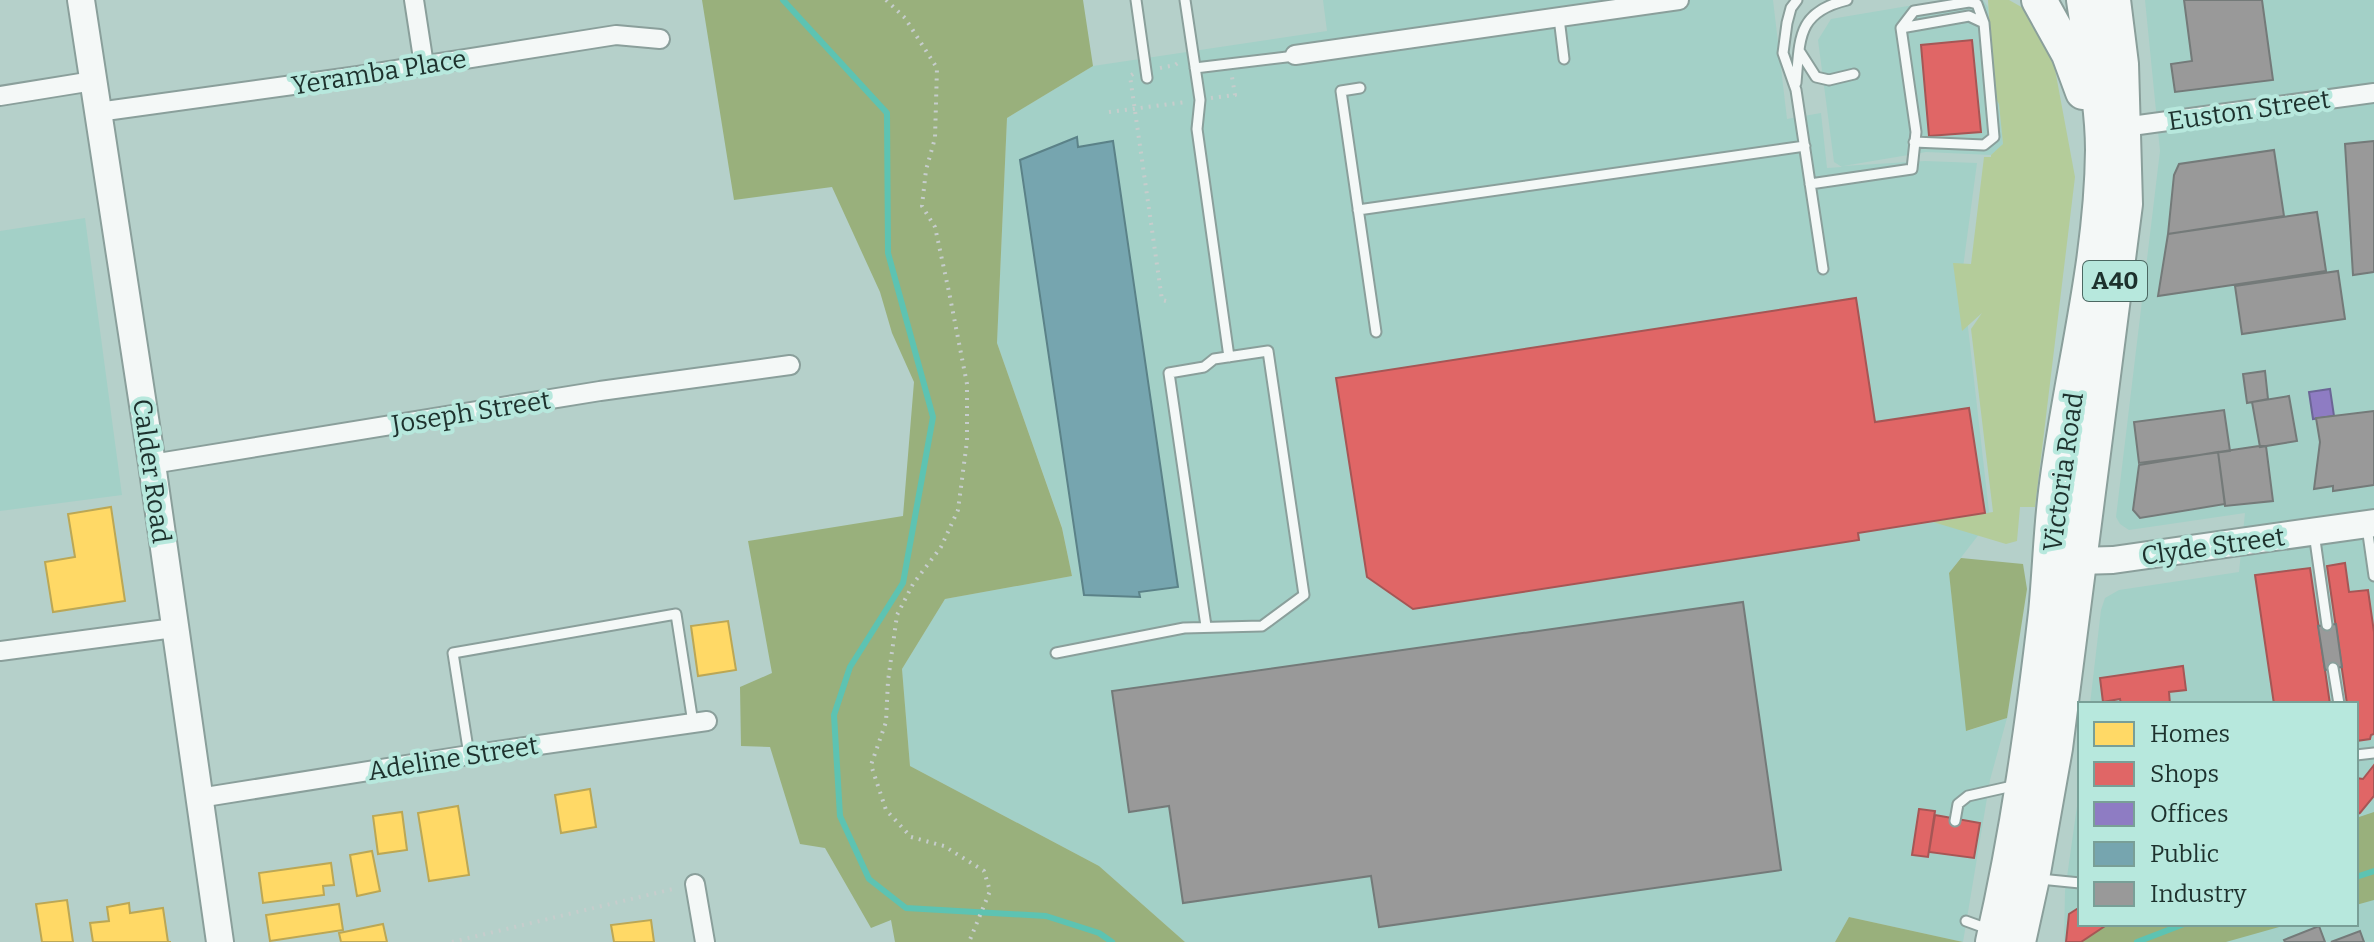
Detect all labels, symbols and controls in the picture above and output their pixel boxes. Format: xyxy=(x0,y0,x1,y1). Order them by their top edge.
street label: Yeramba Place xyxy=(289,43,469,102)
street label: Euston Street xyxy=(2166,84,2333,137)
road number: A40 xyxy=(2083,261,2147,301)
street label: Joseph Street xyxy=(389,385,553,440)
street label: Victoria Road xyxy=(2037,390,2090,554)
street label: Calder Road xyxy=(126,397,177,545)
street label: Clyde Street xyxy=(2139,521,2287,572)
legend xyxy=(2078,702,2358,926)
text: Homes xyxy=(2150,720,2230,748)
street label: Adeline Street xyxy=(366,730,541,787)
text: Shops xyxy=(2150,760,2219,788)
text: Offices xyxy=(2150,800,2228,828)
text: Public xyxy=(2150,840,2219,868)
text: Industry xyxy=(2150,880,2247,908)

